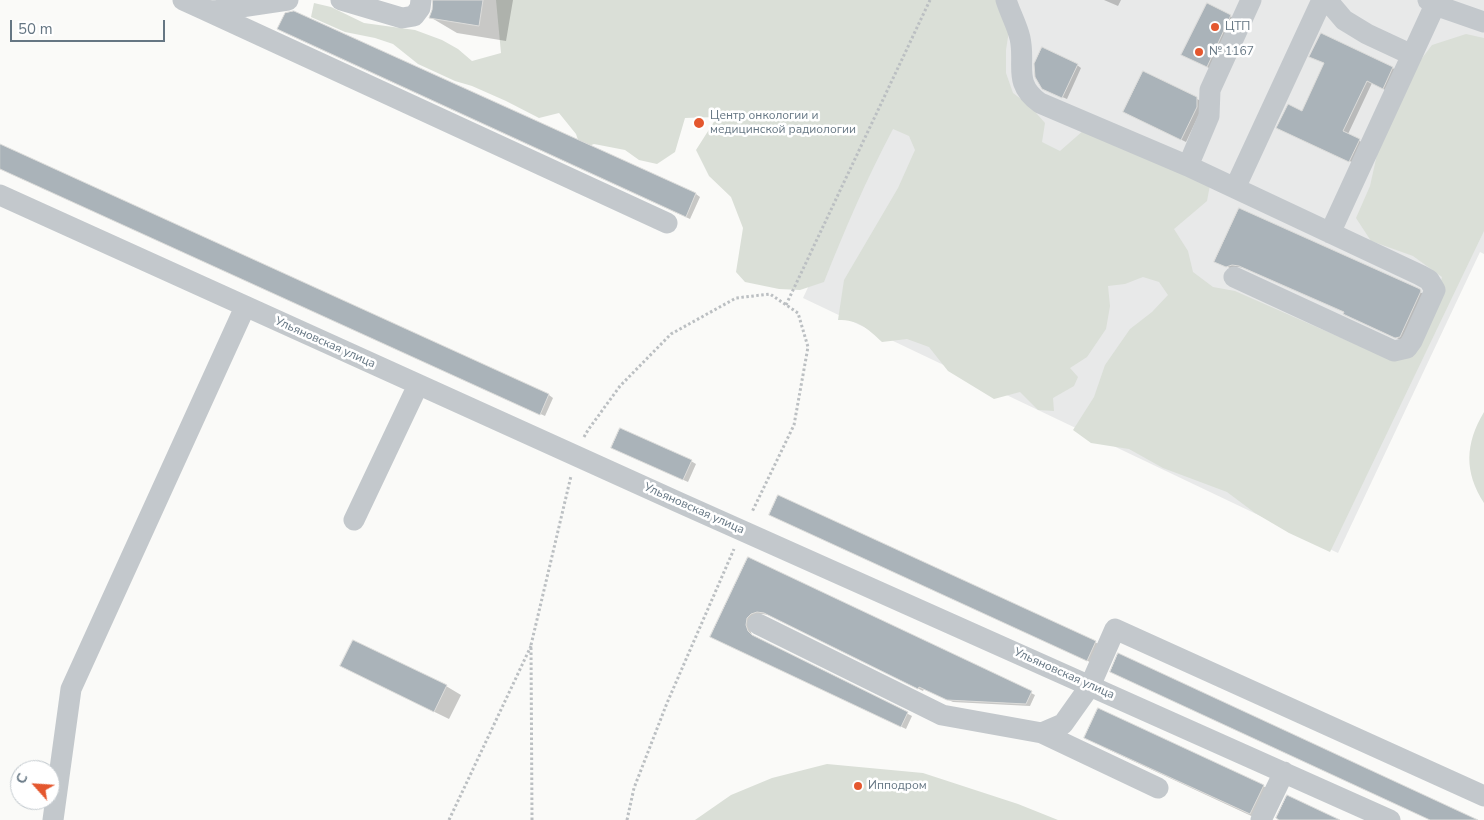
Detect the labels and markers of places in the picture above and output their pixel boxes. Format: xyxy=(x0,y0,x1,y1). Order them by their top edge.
place label: ЦТП xyxy=(1225,20,1250,34)
marker: ЦТП xyxy=(1209,21,1221,33)
place label: № 1167 xyxy=(1209,45,1254,59)
marker: № 1167 xyxy=(1193,46,1205,58)
place label: Центр онкологии и медицинской радиологии xyxy=(710,109,856,137)
marker: Центр онкологии и медицинской радиологии xyxy=(692,116,706,130)
place label: Ипподром xyxy=(868,779,927,793)
marker: Ипподром xyxy=(852,780,864,792)

